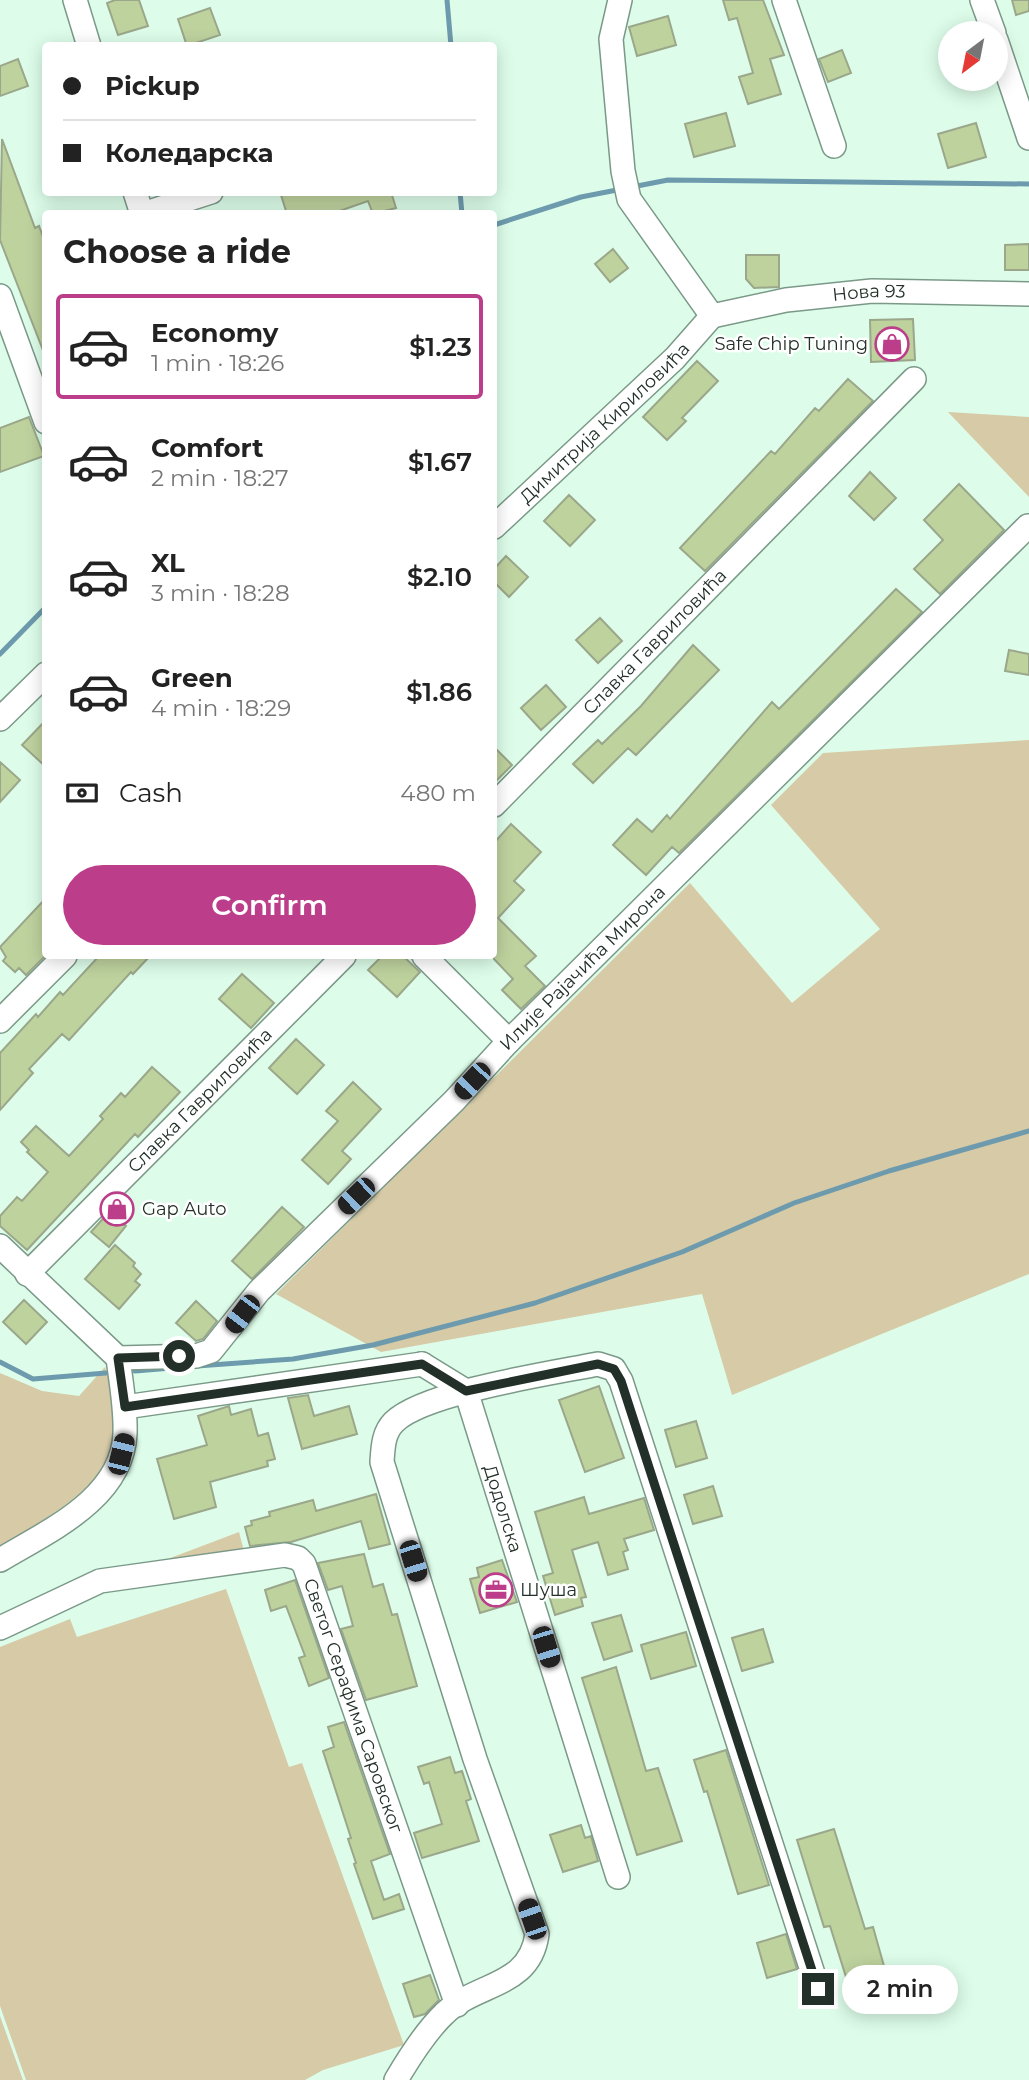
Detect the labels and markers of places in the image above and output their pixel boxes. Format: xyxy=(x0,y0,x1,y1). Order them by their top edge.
shop icon: Safe Chip Tuning xyxy=(873,325,911,363)
place label: Safe Chip Tuning xyxy=(714,333,868,355)
shop icon: Gap Auto xyxy=(98,1190,136,1228)
place label: Gap Auto xyxy=(142,1198,227,1220)
office icon: Шуша xyxy=(477,1571,515,1609)
place label: Шуша xyxy=(520,1579,577,1601)

